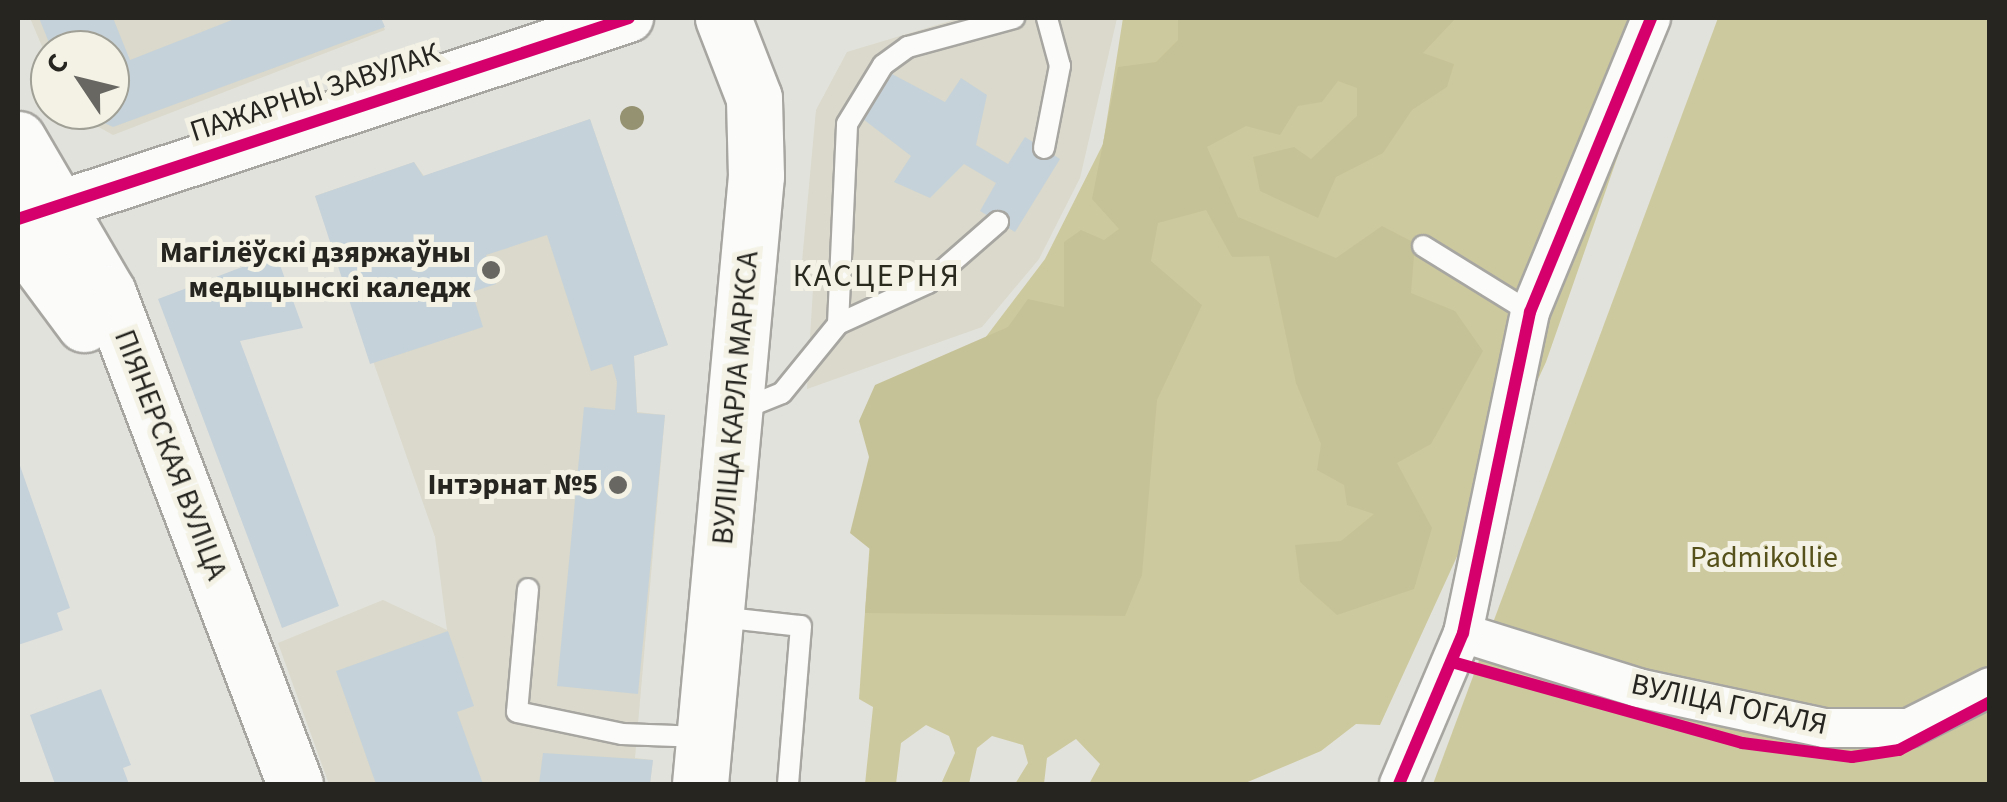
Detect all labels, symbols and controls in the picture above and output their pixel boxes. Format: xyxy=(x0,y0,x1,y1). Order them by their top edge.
north arrow xyxy=(30,30,130,130)
street label: ПАЖАРНЫ ЗАВУЛАК xyxy=(186,36,444,150)
text: С xyxy=(36,46,78,82)
place label: Магілёўскі дзяржаўны медыцынскі каледж xyxy=(160,235,471,306)
street label: ВУЛІЦА КАРЛА МАРКСА xyxy=(705,250,767,546)
district label: КАСЦЕРНЯ xyxy=(793,257,961,295)
marker: Магілёўскі дзяржаўны медыцынскі каледж xyxy=(480,259,502,281)
street label: ПІЯНЕРСКАЯ ВУЛІЦА xyxy=(106,325,234,585)
place label: Інтэрнат №5 xyxy=(427,467,598,503)
marker: Інтэрнат №5 xyxy=(607,474,629,496)
park label: Padmikollie xyxy=(1690,540,1838,576)
street label: ВУЛІЦА ГОГАЛЯ xyxy=(1628,667,1830,743)

